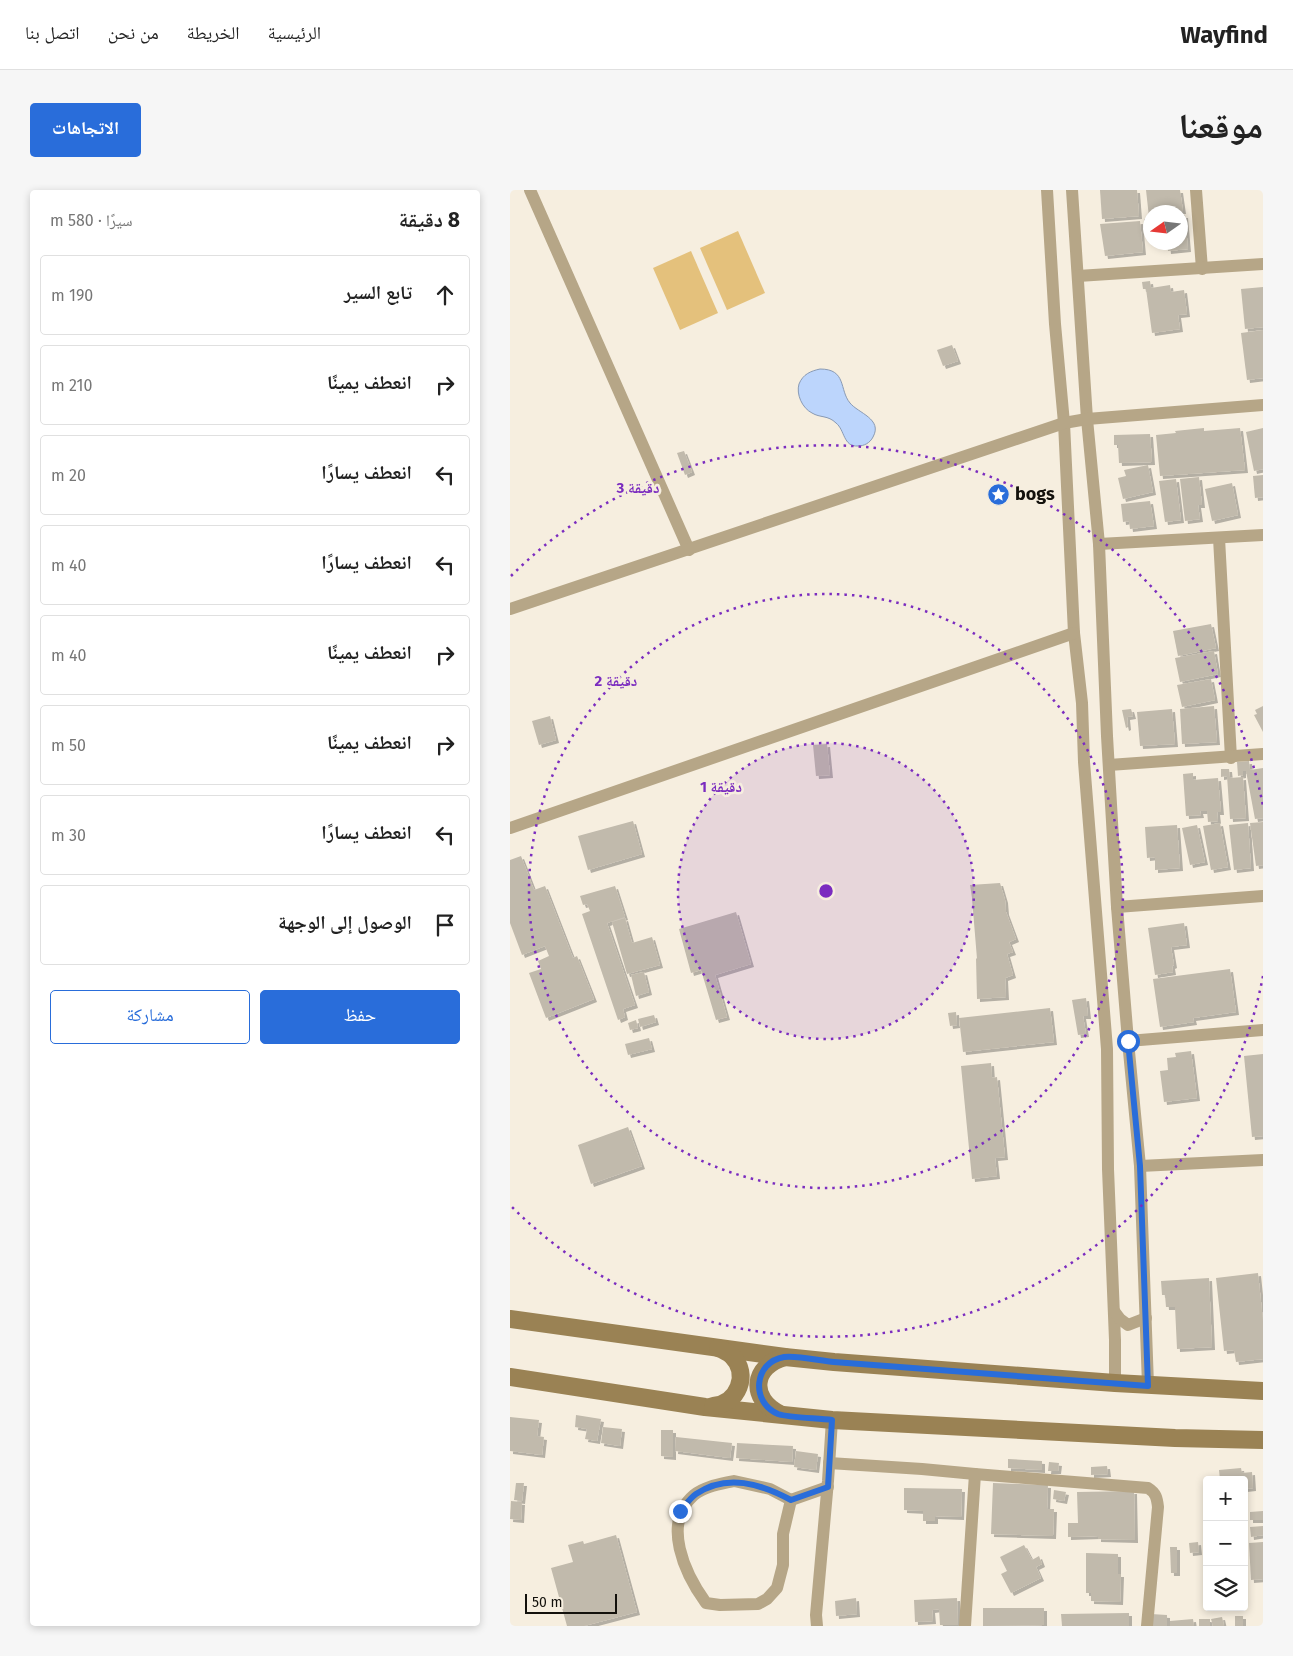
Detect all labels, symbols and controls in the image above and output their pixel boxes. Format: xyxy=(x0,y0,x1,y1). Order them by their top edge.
text: Wayfind xyxy=(1181,21,1268,49)
text: اتصل بنا xyxy=(25,22,80,44)
text: من نحن xyxy=(108,22,159,44)
text: الخريطة xyxy=(187,22,240,44)
text: الرئيسية xyxy=(268,22,321,44)
button: الاتجاهات xyxy=(30,103,141,157)
text: موقعنا xyxy=(1178,105,1263,147)
north arrow xyxy=(1143,205,1188,250)
text: 8 دقيقة xyxy=(399,207,460,233)
text: سيرًا · 580 m xyxy=(50,211,133,230)
text: تابع السير xyxy=(344,281,412,304)
icon: ahead xyxy=(431,281,459,309)
text: 190 m xyxy=(51,286,93,305)
text: انعطف يمينًا xyxy=(327,371,412,394)
icon: right xyxy=(431,371,459,399)
text: 210 m xyxy=(51,376,92,395)
text: انعطف يسارًا xyxy=(321,461,412,484)
icon: left xyxy=(431,461,459,489)
text: 20 m xyxy=(51,466,86,485)
text: 3 دقيقة xyxy=(616,479,659,497)
place icon: bogs xyxy=(987,482,1011,506)
place label: bogs xyxy=(1015,483,1055,505)
text: انعطف يسارًا xyxy=(321,551,412,574)
icon: left xyxy=(431,551,459,579)
text: 40 m xyxy=(51,556,86,575)
text: انعطف يمينًا xyxy=(327,641,412,664)
icon: right xyxy=(431,641,459,669)
text: 40 m xyxy=(51,646,86,665)
text: 2 دقيقة xyxy=(595,672,637,690)
text: انعطف يمينًا xyxy=(327,731,412,754)
icon: right xyxy=(431,731,459,759)
text: 50 m xyxy=(51,736,86,755)
text: 1 دقيقة xyxy=(700,778,742,796)
text: انعطف يسارًا xyxy=(321,821,412,844)
icon: left xyxy=(431,821,459,849)
text: 30 m xyxy=(51,826,86,845)
centre of rings xyxy=(817,882,835,900)
text: الوصول إلى الوجهة xyxy=(278,911,412,934)
icon: arrive xyxy=(431,911,459,939)
button: مشاركة xyxy=(50,990,250,1044)
button: حفظ xyxy=(260,990,460,1044)
route start xyxy=(1117,1030,1140,1053)
map controls xyxy=(1203,1476,1248,1611)
button: + xyxy=(1203,1476,1248,1521)
route end xyxy=(669,1500,692,1523)
button: − xyxy=(1203,1521,1248,1566)
button: layers xyxy=(1203,1566,1248,1611)
scale bar xyxy=(525,1591,618,1614)
text: 50 m xyxy=(532,1594,563,1611)

